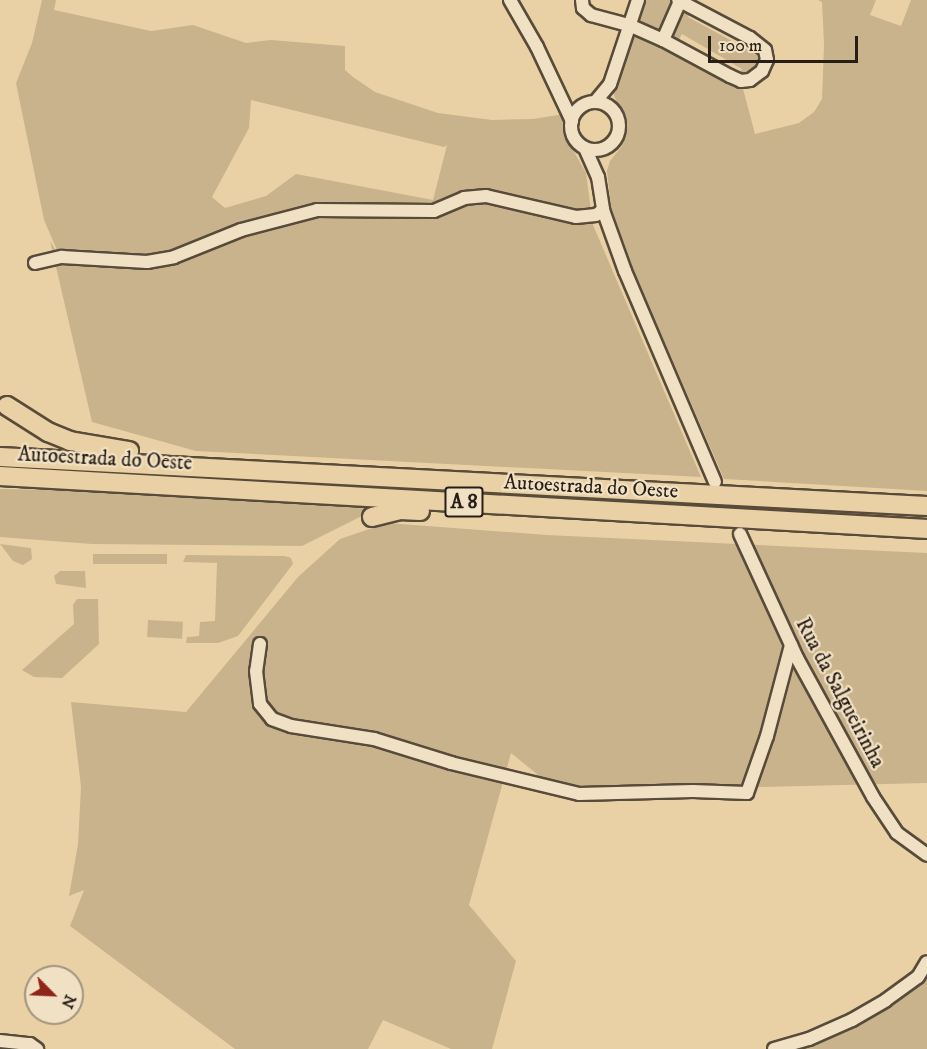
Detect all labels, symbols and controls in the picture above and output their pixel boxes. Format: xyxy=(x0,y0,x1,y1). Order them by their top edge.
scale bar xyxy=(711,24,861,62)
text: 100 m xyxy=(719,35,762,57)
street label: Autoestrada do Oeste xyxy=(17,442,193,476)
street label: Autoestrada do Oeste xyxy=(503,470,679,504)
road number: A 8 xyxy=(443,485,485,519)
street label: Rua da Salgueirinha xyxy=(790,614,890,772)
north arrow xyxy=(24,965,84,1025)
text: N xyxy=(57,991,80,1012)

